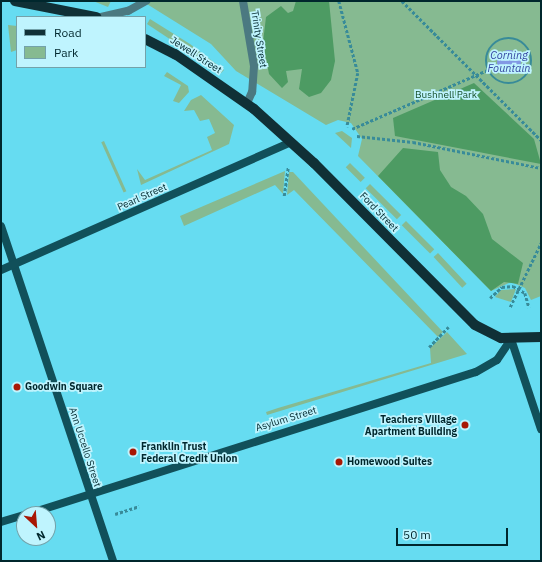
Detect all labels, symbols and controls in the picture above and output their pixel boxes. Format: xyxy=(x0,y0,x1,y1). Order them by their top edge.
street label: Trinity Street xyxy=(249,9,269,69)
legend xyxy=(16,16,146,68)
text: Road xyxy=(54,25,82,40)
street label: Jewell Street xyxy=(168,34,224,76)
text: Park xyxy=(54,45,78,60)
water label: Corning Fountain xyxy=(487,49,531,75)
park label: Bushnell Park xyxy=(415,89,477,101)
street label: Pearl Street xyxy=(115,181,169,213)
street label: Ford Street xyxy=(357,190,401,234)
place label: Goodwin Square xyxy=(25,381,103,393)
marker: Goodwin Square xyxy=(12,382,22,392)
street label: Asylum Street xyxy=(254,404,318,434)
street label: Ann Uccello Street xyxy=(66,406,104,488)
place label: Teachers Village Apartment Building xyxy=(365,413,457,436)
marker: Teachers Village Apartment Building xyxy=(460,420,470,430)
place label: Franklin Trust Federal Credit Union xyxy=(141,440,237,464)
marker: Franklin Trust Federal Credit Union xyxy=(128,447,138,457)
place label: Homewood Suites xyxy=(347,456,432,468)
marker: Homewood Suites xyxy=(334,457,344,467)
north arrow xyxy=(16,506,56,546)
scale bar xyxy=(398,520,510,546)
text: 50 m xyxy=(403,527,431,542)
text: N xyxy=(34,528,47,544)

